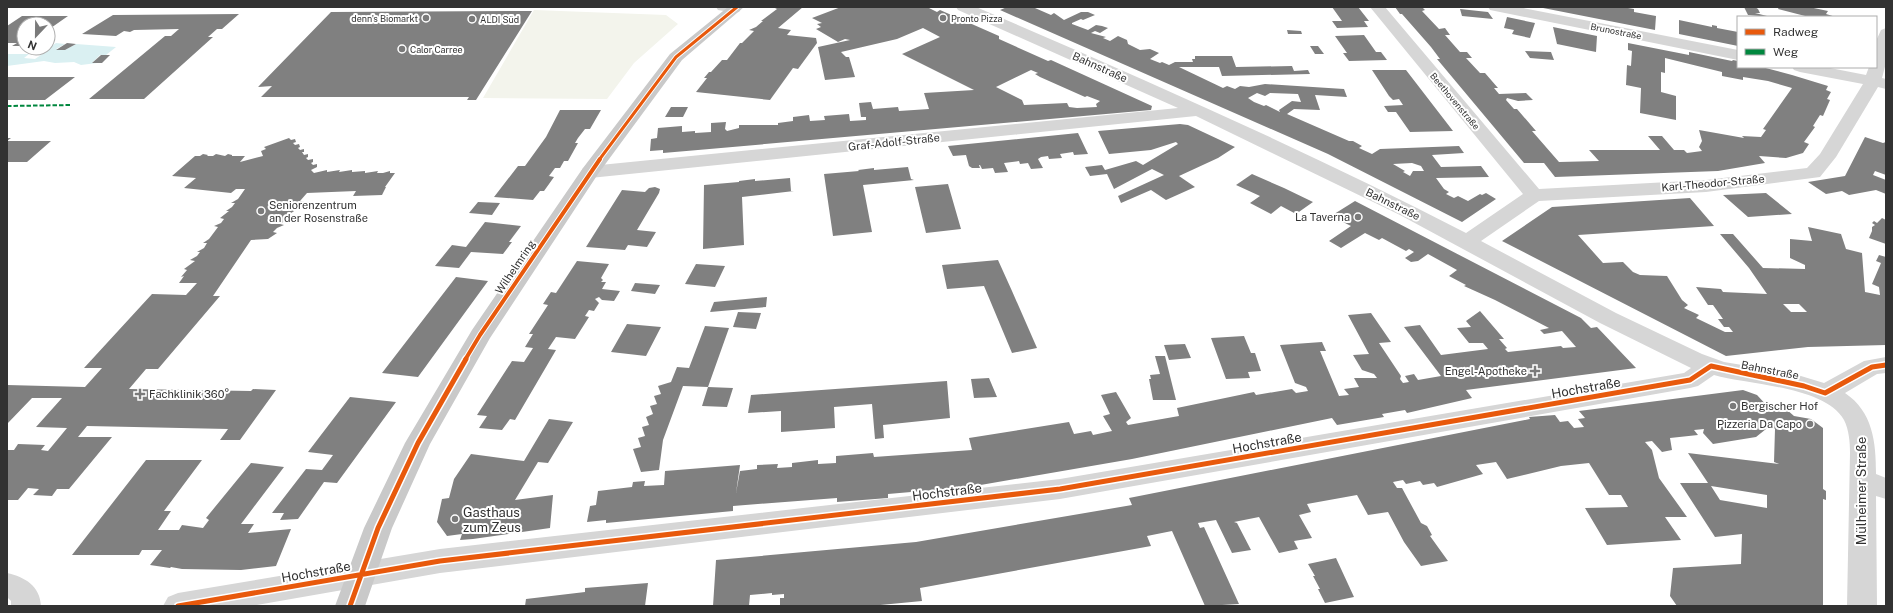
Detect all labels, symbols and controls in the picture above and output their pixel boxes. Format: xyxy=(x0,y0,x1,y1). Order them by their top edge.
place label: denn's Biomarkt xyxy=(351,13,418,24)
marker: denn's Biomarkt xyxy=(421,13,431,23)
marker: Pronto Pizza xyxy=(938,13,948,23)
place label: Pronto Pizza xyxy=(951,13,1003,24)
marker: ALDI Süd xyxy=(467,14,477,24)
place label: ALDI Süd xyxy=(480,14,519,25)
north arrow xyxy=(16,16,56,56)
legend xyxy=(1737,16,1877,68)
street label: Brunostraße xyxy=(1590,21,1642,41)
text: Radweg xyxy=(1773,25,1818,39)
text: N xyxy=(26,38,38,52)
marker: Calor Carree xyxy=(397,44,407,54)
place label: Calor Carree xyxy=(410,44,463,55)
text: Weg xyxy=(1773,45,1798,59)
street label: Bahnstraße xyxy=(1071,50,1129,84)
street label: Beethovenstraße xyxy=(1428,70,1482,132)
street label: Graf-Adolf-Straße xyxy=(848,131,940,153)
street label: Karl-Theodor-Straße xyxy=(1661,173,1765,193)
street label: Bahnstraße xyxy=(1364,186,1422,222)
place label: Seniorenzentrum an der Rosenstraße xyxy=(269,199,368,224)
marker: Seniorenzentrum an der Rosenstraße xyxy=(256,206,266,216)
place label: La Taverna xyxy=(1295,211,1350,223)
marker: La Taverna xyxy=(1353,212,1363,222)
street label: Wilhelmring xyxy=(493,238,537,296)
street label: Bahnstraße xyxy=(1740,359,1800,381)
place label: Engel-Apotheke xyxy=(1445,365,1527,377)
marker: Engel-Apotheke xyxy=(1530,366,1540,376)
street label: Hochstraße xyxy=(1550,375,1622,401)
marker: Fachklinik 360° xyxy=(134,388,146,400)
place label: Fachklinik 360° xyxy=(149,388,229,400)
place label: Bergischer Hof xyxy=(1741,400,1819,412)
marker: Bergischer Hof xyxy=(1728,401,1738,411)
place label: Pizzeria Da Capo xyxy=(1717,418,1802,430)
marker: Pizzeria Da Capo xyxy=(1805,419,1815,429)
street label: Hochstraße xyxy=(1231,430,1303,456)
street label: Mülheimer Straße xyxy=(1854,437,1869,545)
street label: Hochstraße xyxy=(911,480,983,504)
place label: Gasthaus zum Zeus xyxy=(463,505,521,535)
marker: Gasthaus zum Zeus xyxy=(450,514,460,524)
street label: Hochstraße xyxy=(280,559,352,585)

